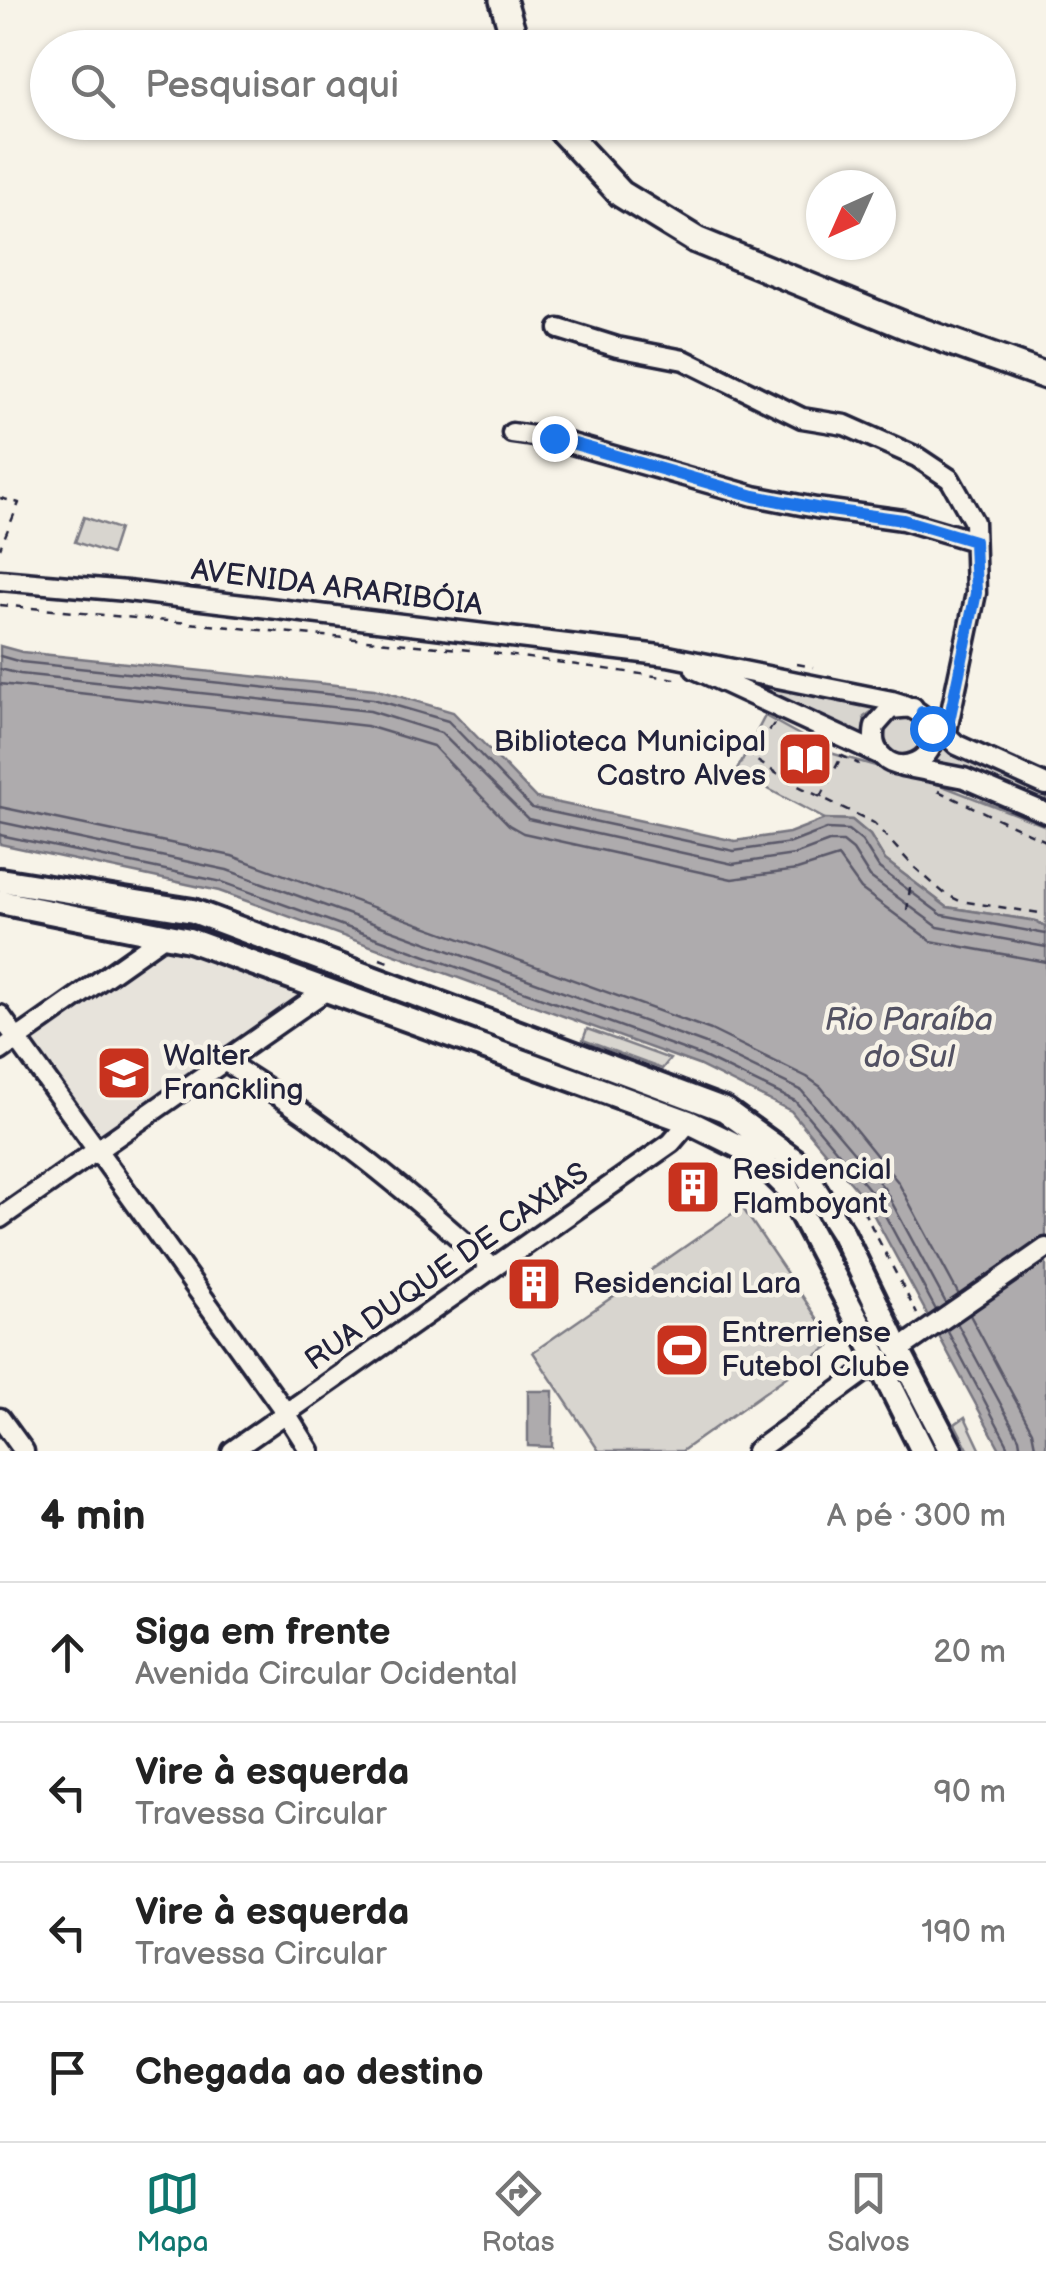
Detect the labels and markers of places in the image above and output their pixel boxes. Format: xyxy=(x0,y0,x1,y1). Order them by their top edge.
place label: Biblioteca Municipal Castro Alves xyxy=(493,724,766,794)
library icon: Biblioteca Municipal Castro Alves xyxy=(775,729,835,789)
place label: Walter Franckling xyxy=(163,1038,304,1108)
school or university icon: Walter Franckling xyxy=(94,1043,154,1103)
place label: Residencial Flamboyant xyxy=(732,1152,892,1222)
building icon: Residencial Flamboyant xyxy=(663,1157,723,1217)
building icon: Residencial Lara xyxy=(504,1254,564,1314)
place label: Residencial Lara xyxy=(573,1266,801,1302)
place label: Entrerriense Futebol Clube xyxy=(721,1315,910,1385)
sports icon: Entrerriense Futebol Clube xyxy=(652,1320,712,1380)

